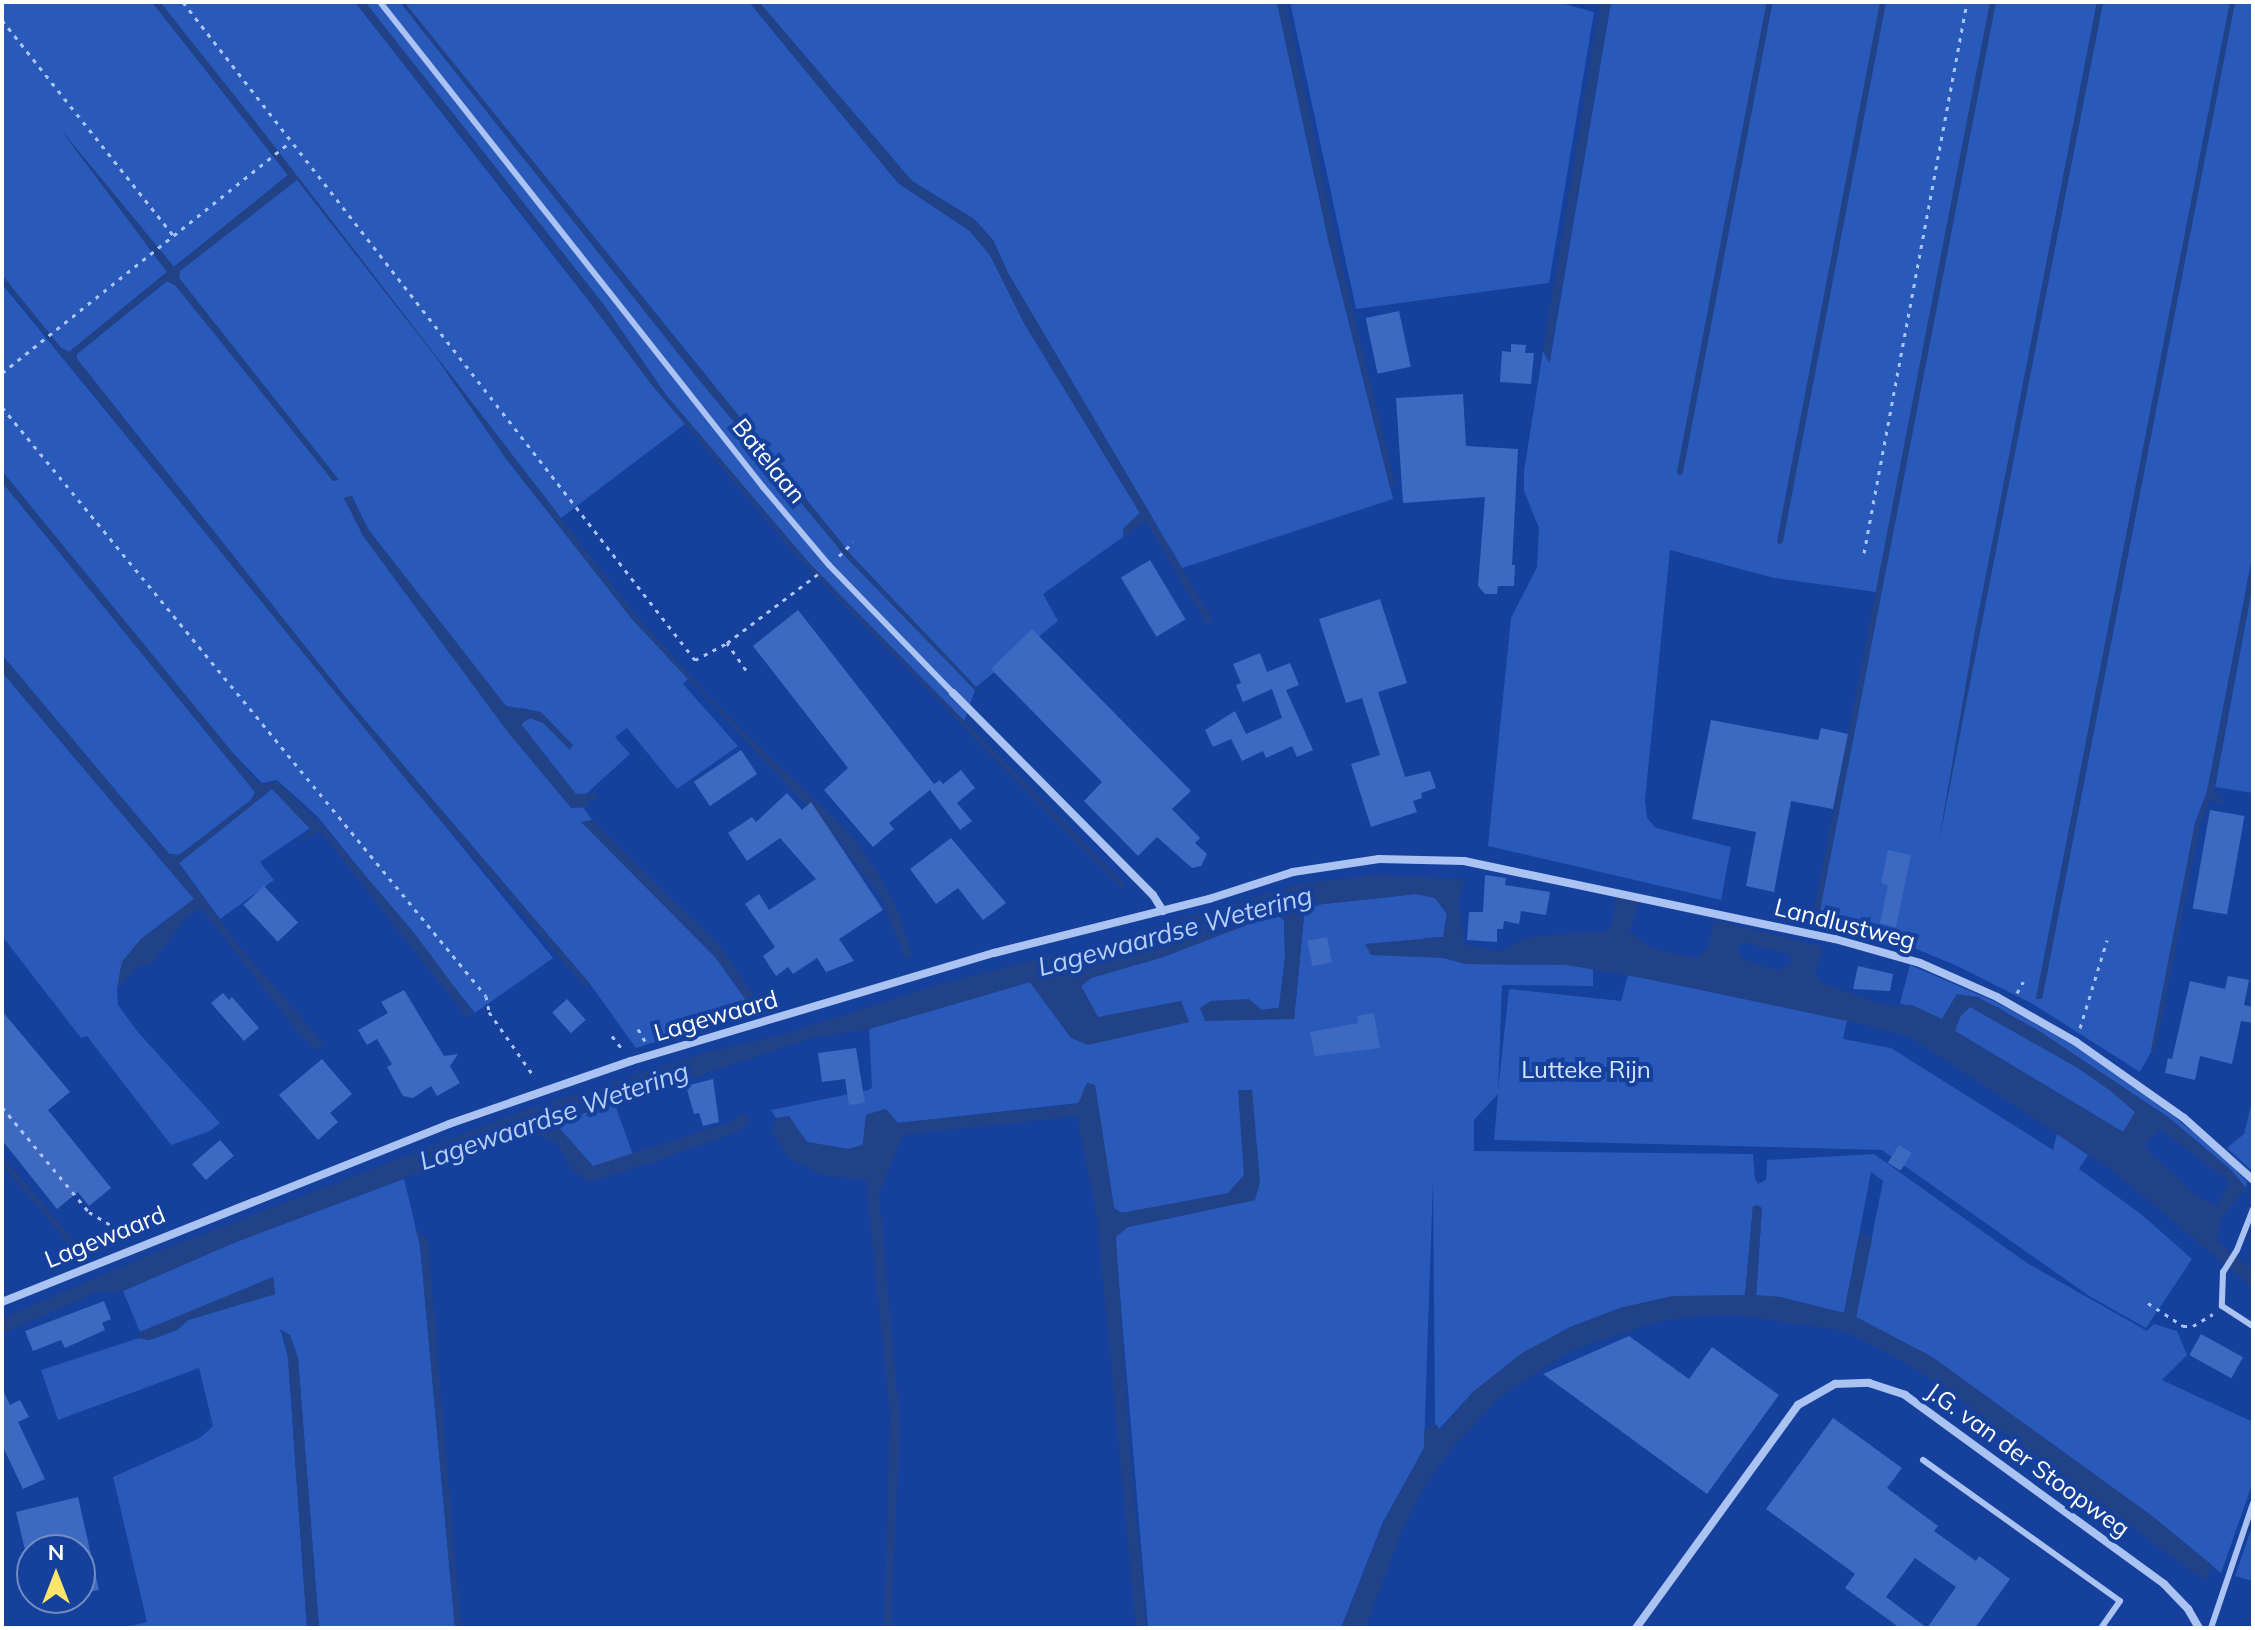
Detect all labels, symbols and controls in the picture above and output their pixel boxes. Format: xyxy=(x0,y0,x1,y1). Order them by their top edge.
street label: Batelaan xyxy=(726,413,812,509)
water label: Lagewaardse Wetering xyxy=(1034,879,1316,983)
street label: Landlustweg xyxy=(1772,893,1918,955)
street label: Lagewaard xyxy=(651,985,781,1047)
water label: Lagewaardse Wetering xyxy=(415,1055,693,1177)
park label: Lutteke Rijn xyxy=(1521,1056,1651,1084)
street label: Lagewaard xyxy=(41,1200,169,1274)
street label: J.G. van der Stoopweg xyxy=(1921,1377,2135,1543)
north arrow xyxy=(16,1534,96,1614)
text: N xyxy=(48,1538,64,1566)

